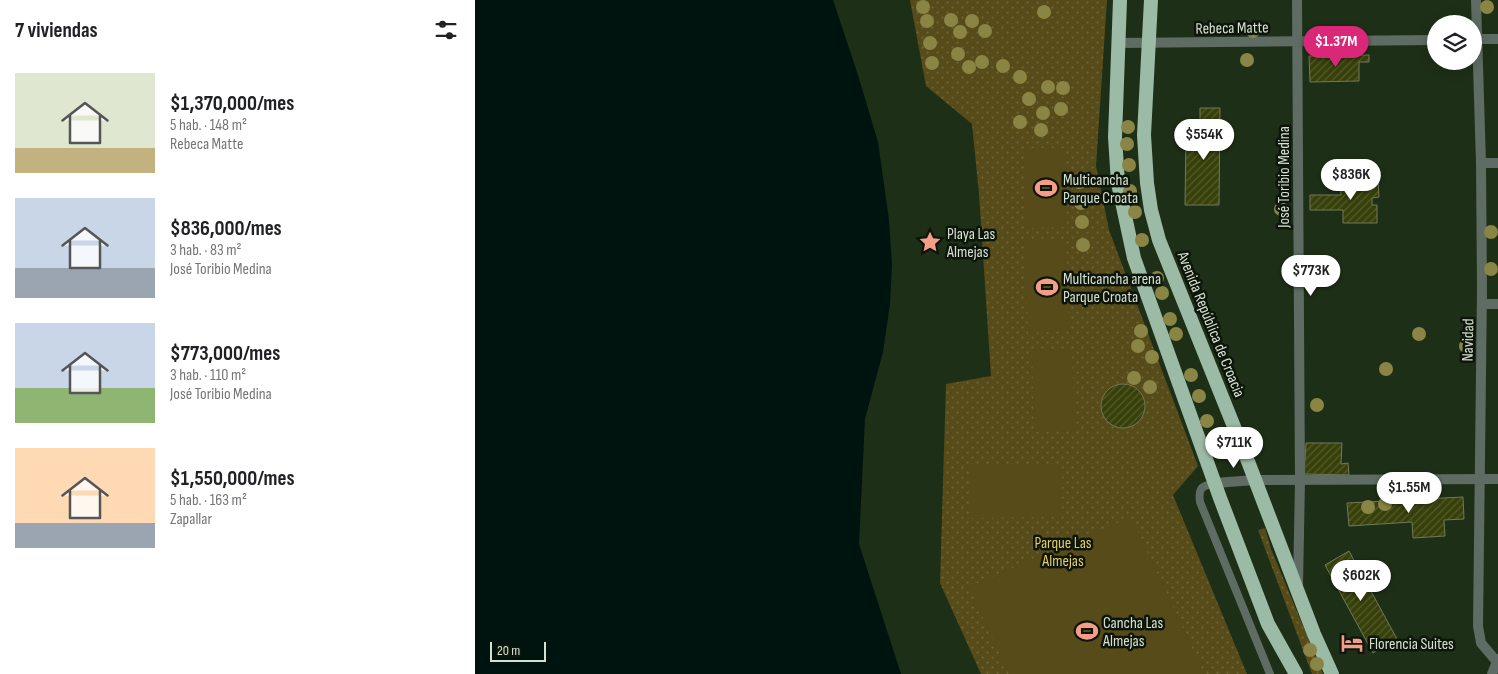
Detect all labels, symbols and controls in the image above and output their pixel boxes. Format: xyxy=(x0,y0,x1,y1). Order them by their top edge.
map controls xyxy=(1427,15,1482,70)
button: layers xyxy=(1427,15,1482,70)
icon: filters xyxy=(432,16,460,44)
text: 7 viviendas xyxy=(15,18,98,43)
street label: Rebeca Matte xyxy=(1195,18,1269,39)
pin: $1.37M xyxy=(1295,26,1377,68)
text: $1.37M xyxy=(1315,32,1357,51)
text: $1,370,000/mes xyxy=(170,91,294,116)
icon: home xyxy=(55,93,115,153)
text: 5 hab. · 148 m² xyxy=(170,116,247,135)
pin: $554K xyxy=(1169,119,1239,161)
text: $554K xyxy=(1185,125,1223,144)
street label: José Toribio Medina xyxy=(1275,126,1294,229)
text: Rebeca Matte xyxy=(170,135,243,154)
pin: $836K xyxy=(1316,158,1386,201)
text: $836K xyxy=(1332,165,1370,184)
place label: Multicancha Parque Croata xyxy=(1063,171,1138,208)
sports icon: Multicancha Parque Croata xyxy=(1033,175,1059,201)
text: $836,000/mes xyxy=(170,216,282,241)
icon: home xyxy=(55,218,115,278)
place label: Playa Las Almejas xyxy=(946,225,995,262)
place icon: Playa Las Almejas xyxy=(917,229,943,255)
text: 3 hab. · 83 m² xyxy=(170,241,242,260)
street label: Avenida República de Croacia xyxy=(1172,248,1248,400)
pin: $773K xyxy=(1276,254,1346,297)
text: José Toribio Medina xyxy=(170,260,272,279)
text: $773K xyxy=(1292,261,1330,280)
place label: Multicancha arena Parque Croata xyxy=(1063,270,1161,307)
sports icon: Multicancha arena Parque Croata xyxy=(1034,274,1060,300)
street label: Navidad xyxy=(1459,318,1478,362)
text: $773,000/mes xyxy=(170,341,280,366)
icon: home xyxy=(55,343,115,403)
text: 3 hab. · 110 m² xyxy=(170,366,246,385)
text: José Toribio Medina xyxy=(170,385,272,404)
pin: $711K xyxy=(1199,426,1269,469)
text: $711K xyxy=(1216,433,1252,452)
text: $1,550,000/mes xyxy=(170,466,294,491)
icon: home xyxy=(55,468,115,528)
pin: $1.55M xyxy=(1368,472,1450,514)
text: $1.55M xyxy=(1388,478,1430,497)
text: 5 hab. · 163 m² xyxy=(170,491,247,510)
text: Zapallar xyxy=(170,510,212,529)
park label: Parque Las Almejas xyxy=(1034,534,1092,571)
pin: $602K xyxy=(1326,560,1396,602)
text: $602K xyxy=(1342,566,1380,585)
place label: Cancha Las Almejas xyxy=(1102,614,1164,651)
sports icon: Cancha Las Almejas xyxy=(1074,618,1100,644)
hotel icon: Florencia Suites xyxy=(1339,630,1365,656)
place label: Florencia Suites xyxy=(1369,635,1454,654)
scale bar xyxy=(490,639,546,662)
text: 20 m xyxy=(497,642,520,659)

